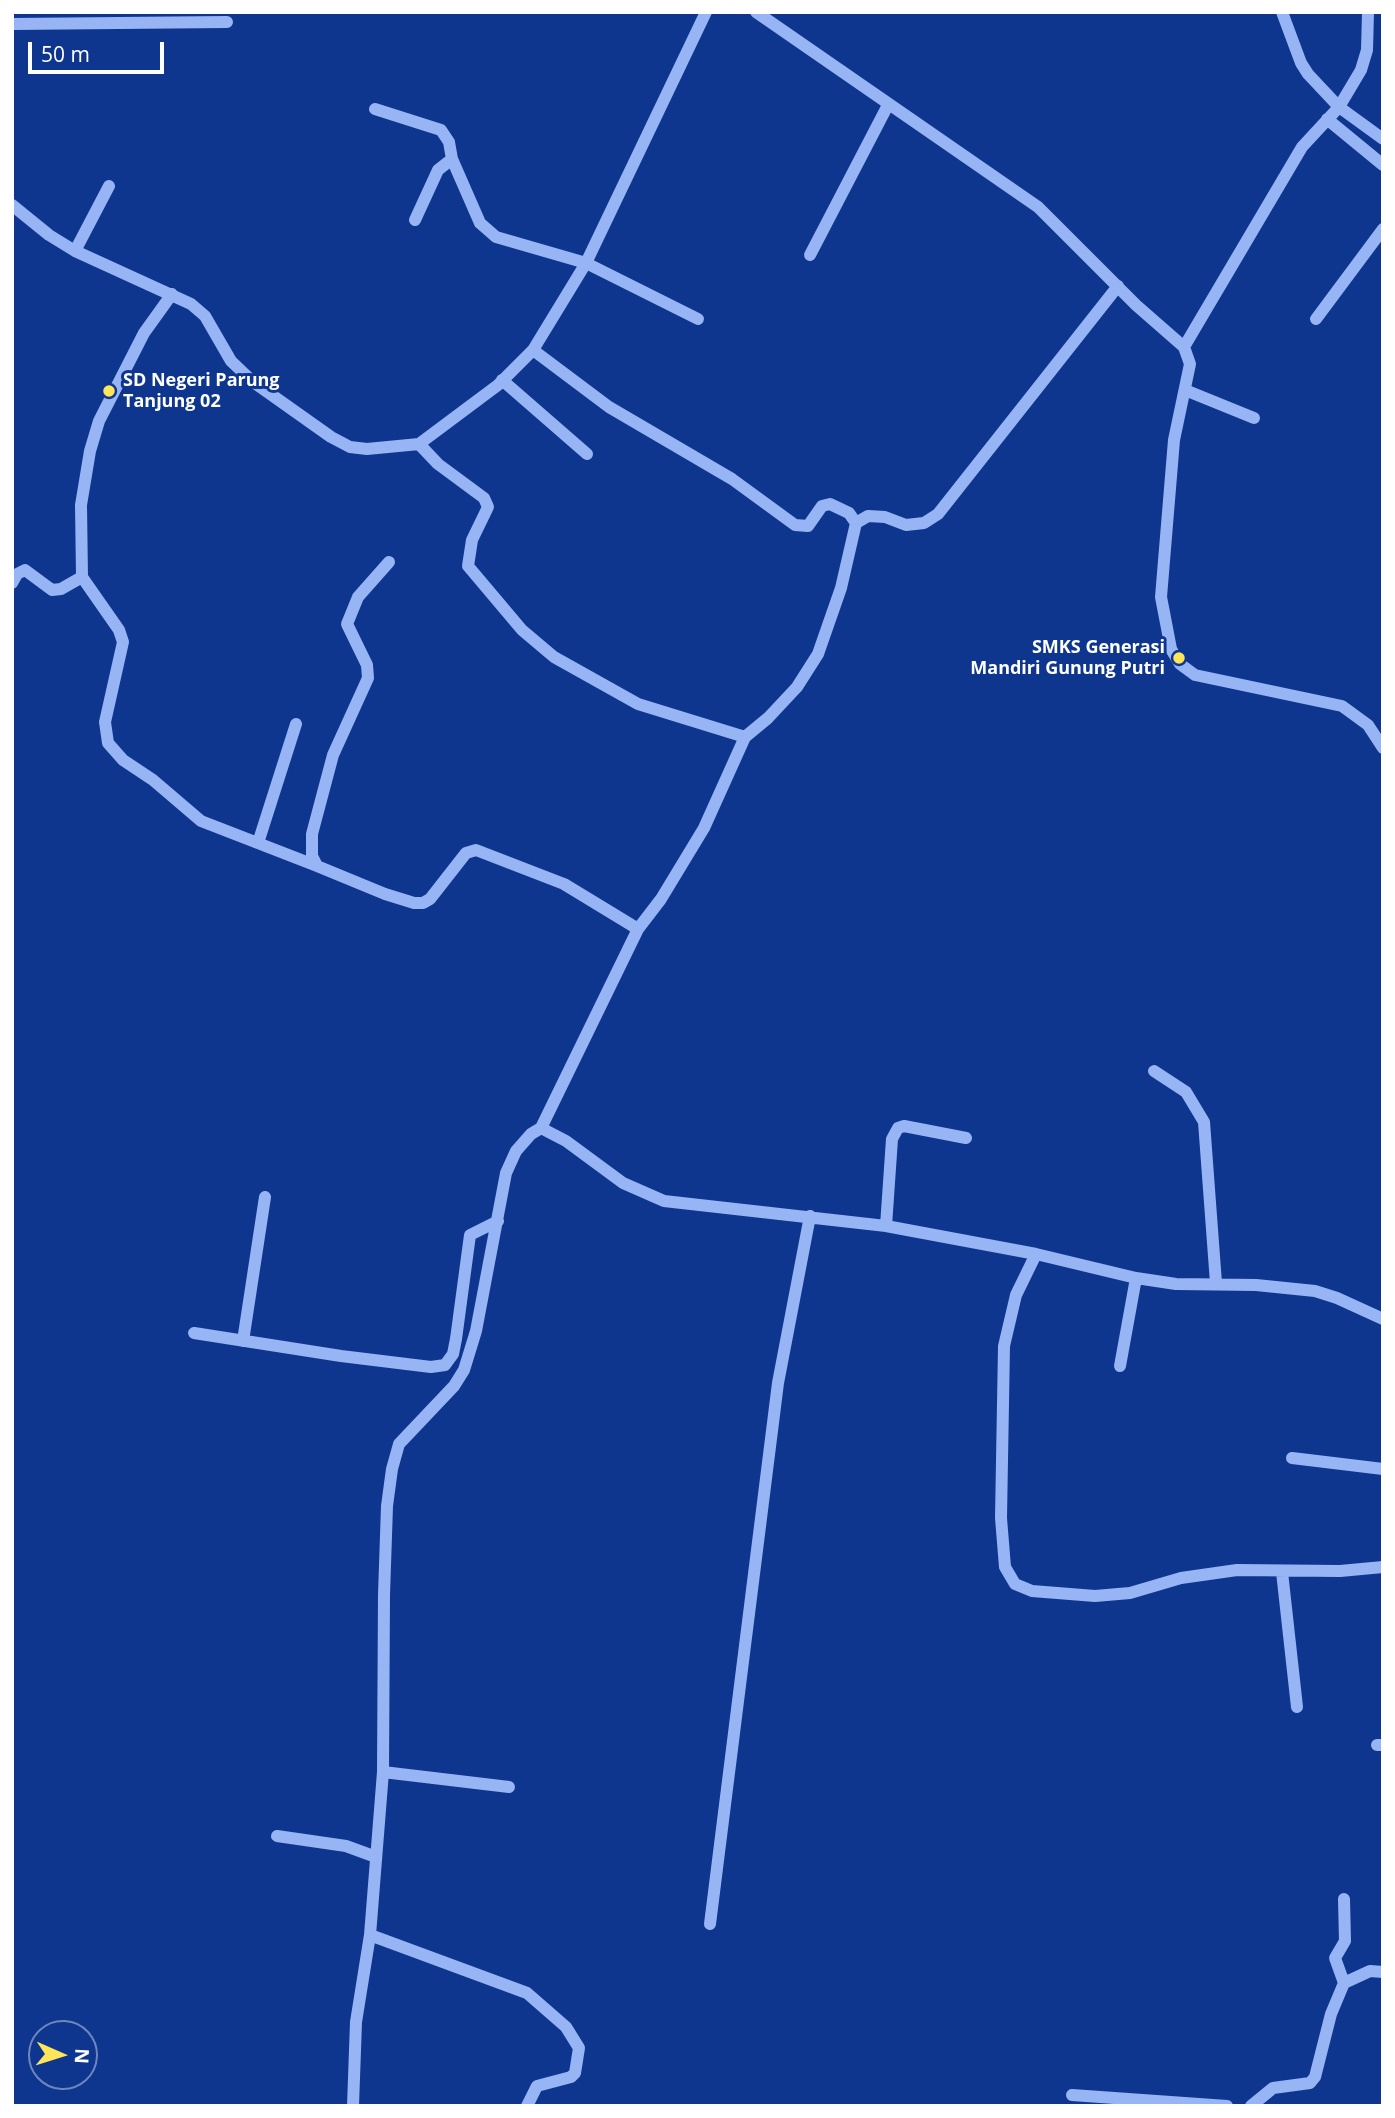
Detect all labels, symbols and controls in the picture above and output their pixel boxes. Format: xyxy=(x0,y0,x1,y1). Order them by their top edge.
scale bar xyxy=(32,28,168,72)
text: 50 m xyxy=(41,40,90,68)
place label: SD Negeri Parung Tanjung 02 xyxy=(123,370,280,412)
marker: SD Negeri Parung Tanjung 02 xyxy=(101,383,117,399)
place label: SMKS Generasi Mandiri Gunung Putri xyxy=(970,637,1165,680)
marker: SMKS Generasi Mandiri Gunung Putri xyxy=(1171,650,1187,666)
north arrow xyxy=(28,2020,98,2090)
text: N xyxy=(69,2048,95,2064)

